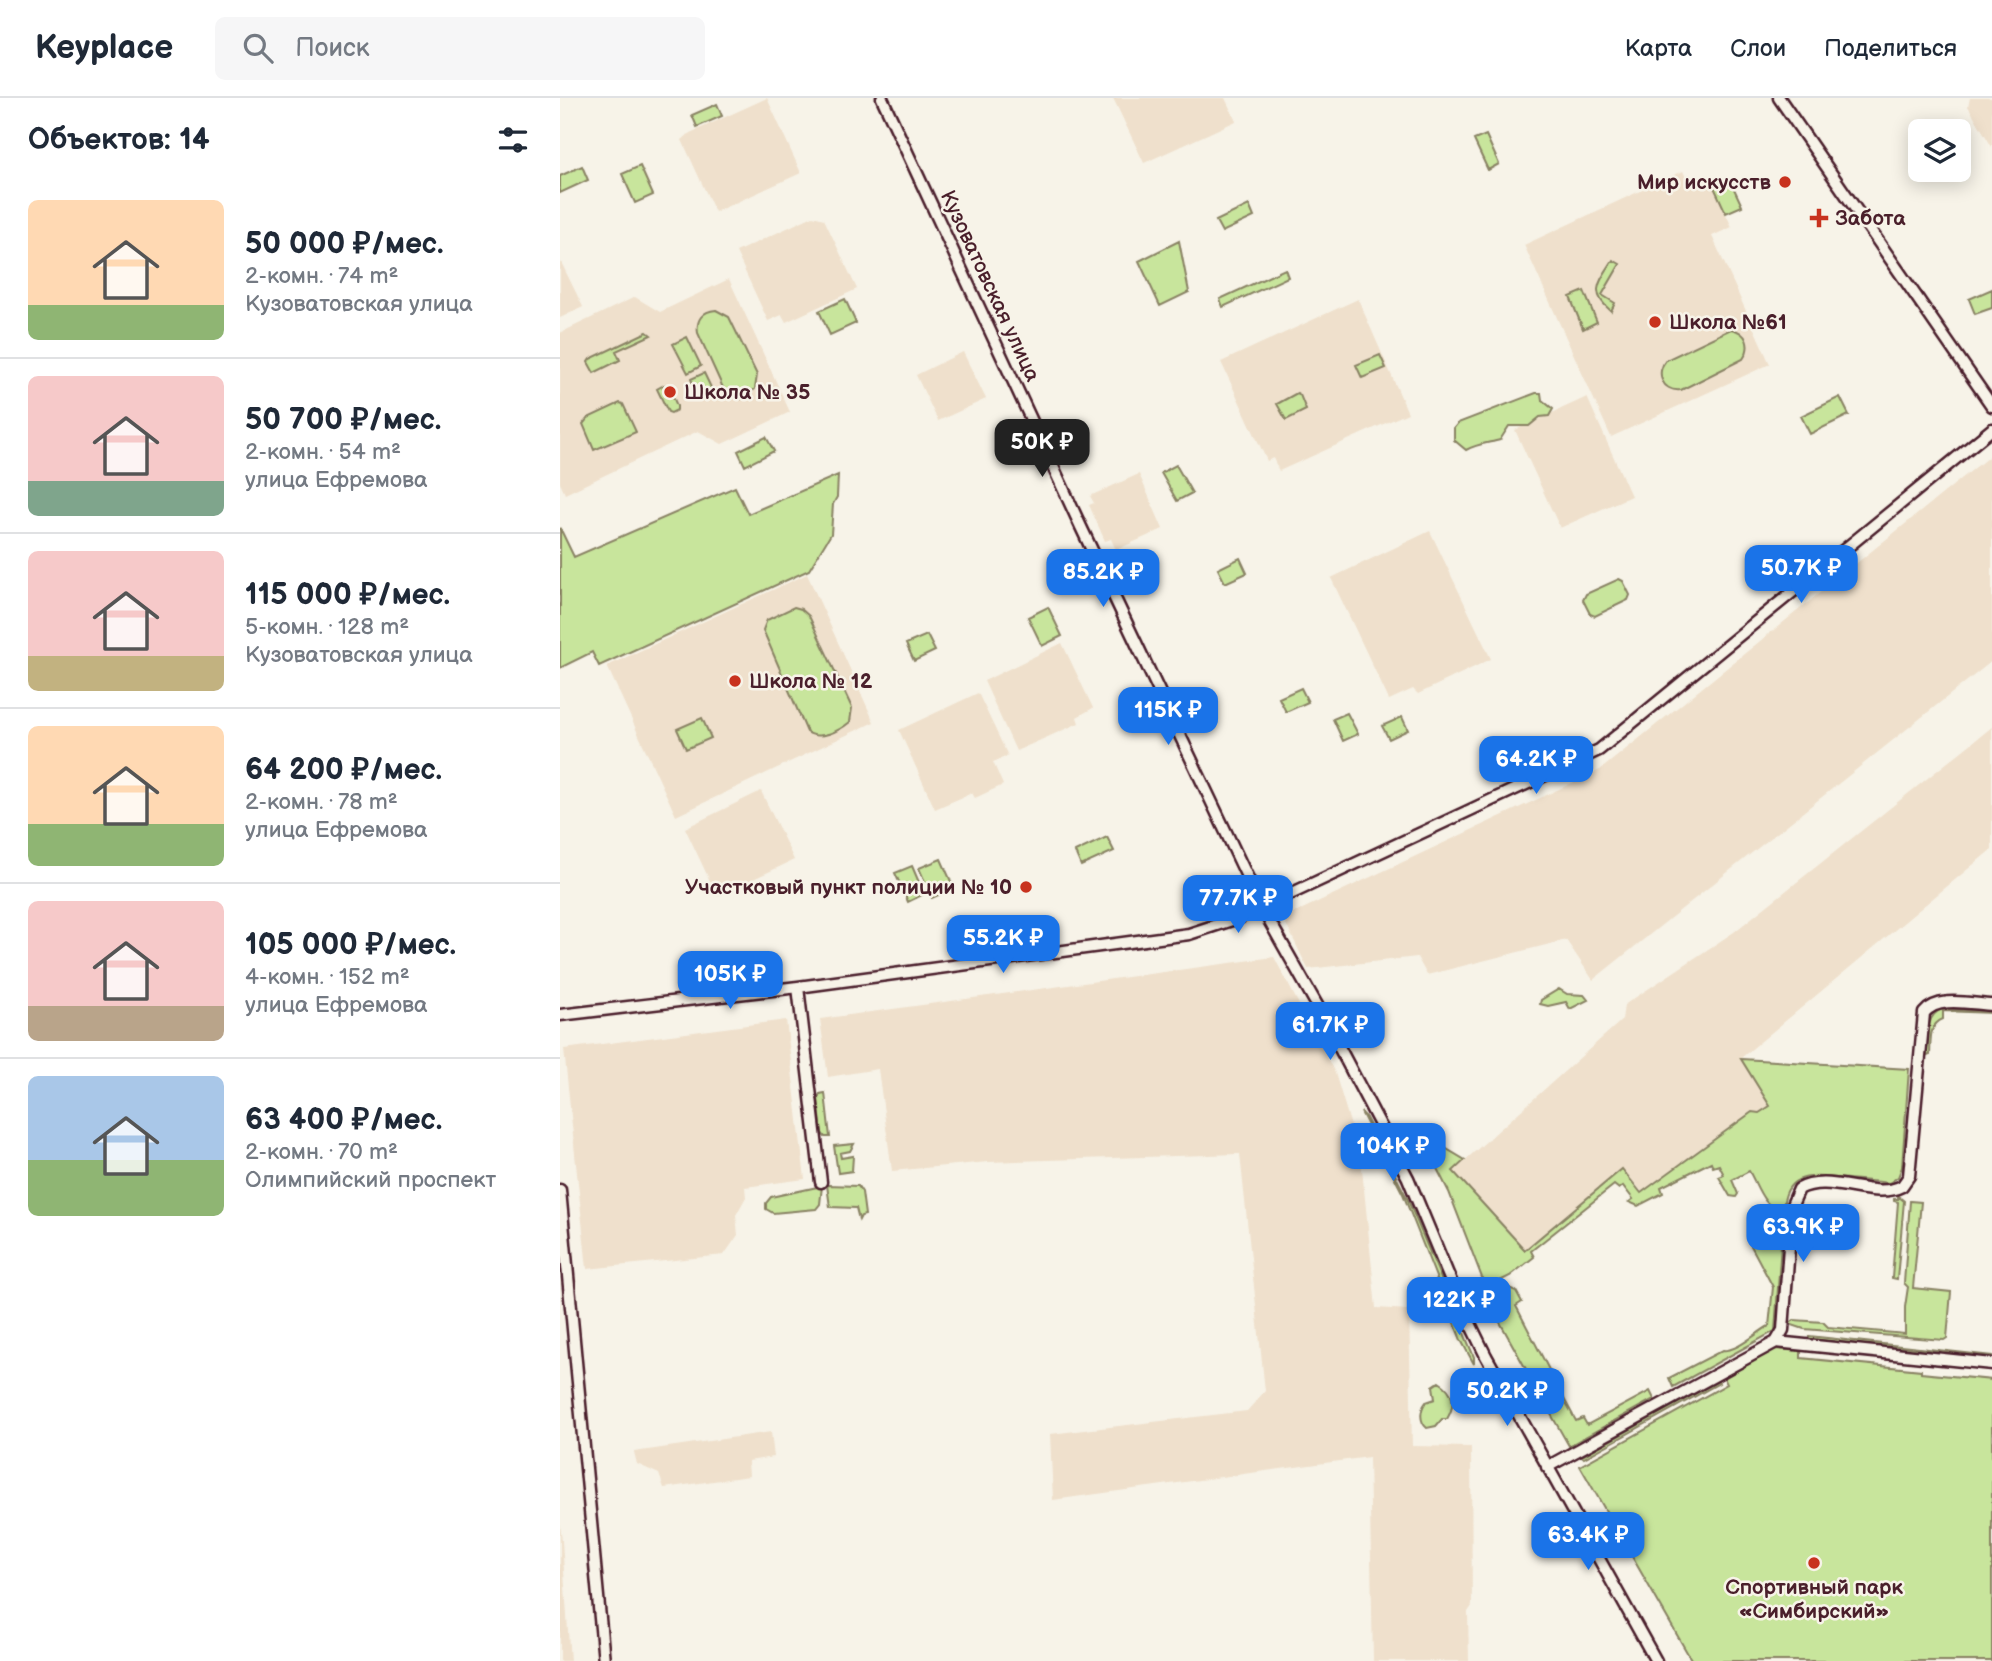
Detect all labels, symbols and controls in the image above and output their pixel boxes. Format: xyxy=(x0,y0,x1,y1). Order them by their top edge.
search box xyxy=(215,17,705,80)
text: Keyplace xyxy=(35,28,173,68)
icon: search xyxy=(239,29,277,67)
text: Поиск xyxy=(295,33,370,64)
text: Карта xyxy=(1625,34,1692,63)
text: Слои xyxy=(1730,34,1786,63)
text: Поделиться xyxy=(1824,34,1957,63)
map controls xyxy=(1908,119,1971,182)
button: layers xyxy=(1908,119,1971,182)
icon: filters xyxy=(494,121,532,159)
text: Объектов: 14 xyxy=(28,122,210,158)
place label: Мир искусств xyxy=(1637,170,1772,195)
marker: Мир искусств xyxy=(1777,174,1793,190)
street label: Кузоватовская улица xyxy=(935,186,1046,386)
place label: Забота xyxy=(1835,206,1906,231)
marker: Забота xyxy=(1809,208,1829,228)
text: 50 000 ₽/мес. xyxy=(245,226,444,262)
icon: home xyxy=(84,228,168,312)
text: 2-комн. · 74 m² xyxy=(245,262,398,290)
text: Кузоватовская улица xyxy=(245,290,473,318)
place label: Школа №61 xyxy=(1669,310,1787,335)
marker: Школа №61 xyxy=(1647,314,1663,330)
place label: Школа № 35 xyxy=(684,380,810,405)
marker: Школа № 35 xyxy=(662,384,678,400)
text: 50 700 ₽/мес. xyxy=(245,402,441,438)
icon: home xyxy=(84,404,168,488)
pin: 50K ₽ xyxy=(993,420,1091,479)
text: 50K ₽ xyxy=(1011,428,1073,456)
text: 2-комн. · 54 m² xyxy=(245,438,401,466)
text: улица Ефремова xyxy=(245,466,428,494)
pin: 50.7K ₽ xyxy=(1736,546,1866,605)
pin: 85.2K ₽ xyxy=(1038,550,1168,609)
text: 50.7K ₽ xyxy=(1761,554,1841,582)
text: 85.2K ₽ xyxy=(1062,558,1144,586)
text: 115 000 ₽/мес. xyxy=(245,577,450,613)
icon: home xyxy=(84,579,168,663)
text: 5-комн. · 128 m² xyxy=(245,613,409,641)
text: Кузоватовская улица xyxy=(245,641,473,669)
place label: Школа № 12 xyxy=(749,669,873,694)
marker: Школа № 12 xyxy=(727,673,743,689)
pin: 115K ₽ xyxy=(1111,688,1225,747)
text: 115K ₽ xyxy=(1134,696,1202,724)
pin: 64.2K ₽ xyxy=(1471,736,1601,796)
text: 64.2K ₽ xyxy=(1495,745,1577,773)
text: 64 200 ₽/мес. xyxy=(245,752,442,788)
icon: home xyxy=(84,754,168,838)
text: 2-комн. · 78 m² xyxy=(245,788,398,816)
text: улица Ефремова xyxy=(245,816,428,844)
place label: Участковый пункт полиции № 10 xyxy=(685,875,1012,900)
pin: 77.7K ₽ xyxy=(1173,876,1303,935)
marker: Участковый пункт полиции № 10 xyxy=(1018,879,1034,895)
text: 77.7K ₽ xyxy=(1199,884,1277,912)
pin: 55.2K ₽ xyxy=(938,916,1068,975)
text: 55.2K ₽ xyxy=(963,924,1043,952)
text: 105 000 ₽/мес. xyxy=(245,927,456,963)
icon: home xyxy=(84,929,168,1013)
pin: 105K ₽ xyxy=(673,951,787,1011)
text: 105K ₽ xyxy=(694,960,766,988)
text: 4-комн. · 152 m² xyxy=(245,963,410,991)
text: улица Ефремова xyxy=(245,991,428,1019)
pin: 61.7K ₽ xyxy=(1265,1002,1395,1062)
text: 61.7K ₽ xyxy=(1292,1011,1368,1039)
text: 63 400 ₽/мес. xyxy=(245,1102,442,1138)
icon: home xyxy=(84,1104,168,1188)
pin: 104K ₽ xyxy=(1336,1124,1450,1183)
text: 104K ₽ xyxy=(1357,1132,1429,1160)
text: 2-комн. · 70 m² xyxy=(245,1138,398,1166)
text: Олимпийский проспект xyxy=(245,1166,496,1194)
pin: 63.9K ₽ xyxy=(1738,1204,1868,1264)
text: 63.9K ₽ xyxy=(1762,1213,1844,1241)
pin: 122K ₽ xyxy=(1402,1278,1516,1337)
text: 122K ₽ xyxy=(1423,1286,1495,1314)
pin: 50.2K ₽ xyxy=(1442,1368,1572,1428)
text: 50.2K ₽ xyxy=(1466,1377,1548,1405)
pin: 63.4K ₽ xyxy=(1523,1512,1653,1572)
text: 63.4K ₽ xyxy=(1547,1521,1629,1549)
marker: Спортивный парк «Симбирский» xyxy=(1806,1555,1822,1571)
place label: Спортивный парк «Симбирский» xyxy=(1725,1575,1903,1624)

